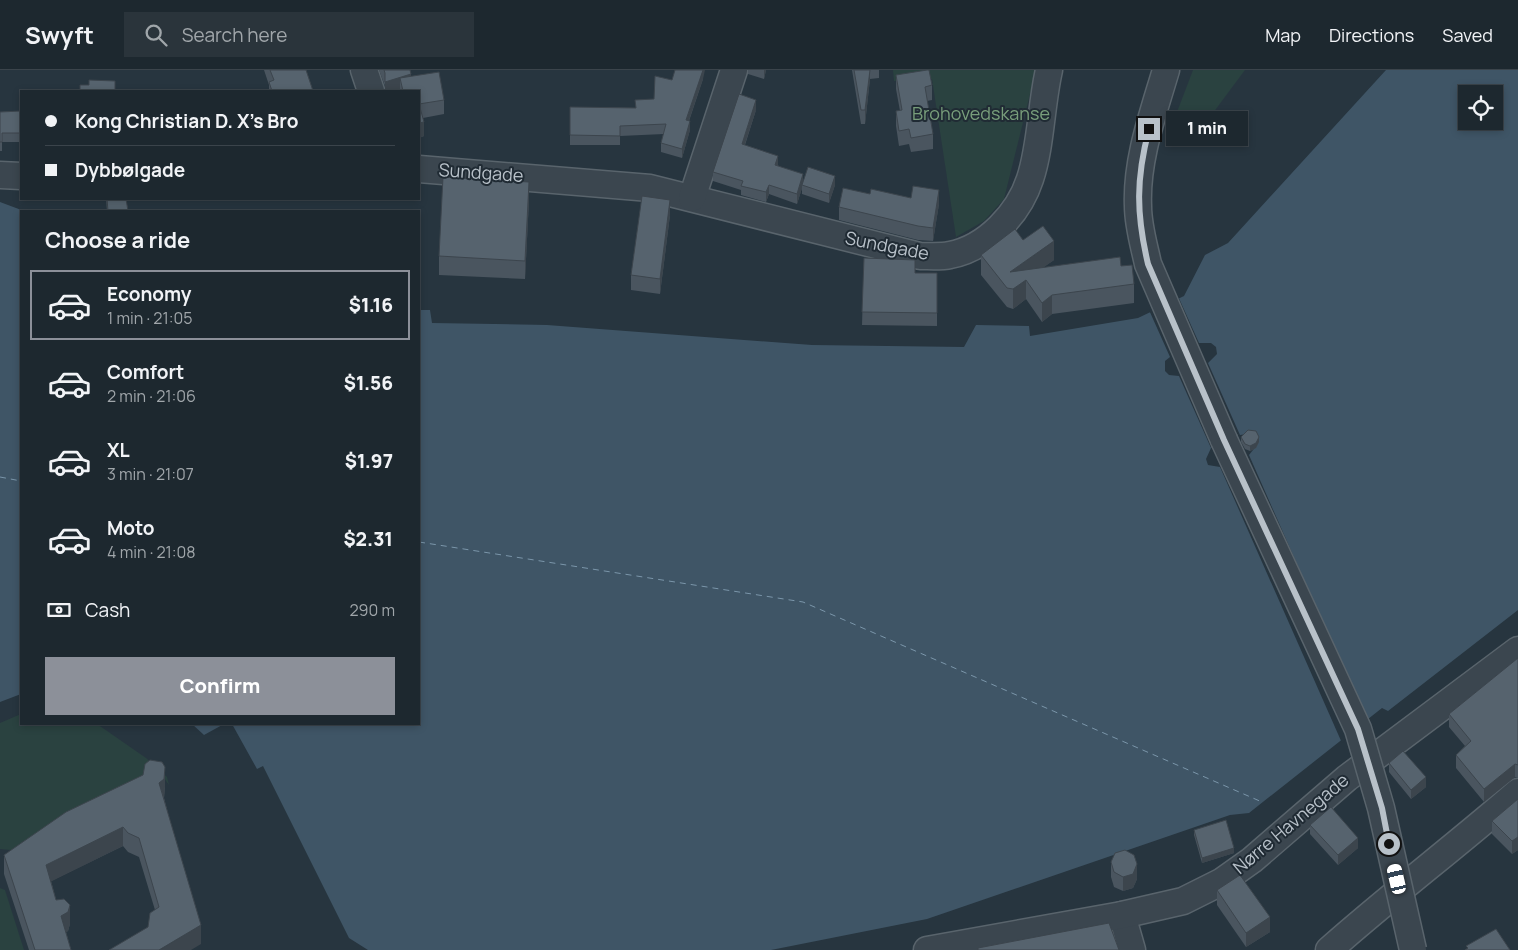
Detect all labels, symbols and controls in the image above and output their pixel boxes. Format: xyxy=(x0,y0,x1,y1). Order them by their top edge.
search box xyxy=(124,12,474,57)
text: Swyft xyxy=(25,18,94,51)
icon: search xyxy=(142,21,170,49)
text: Search here xyxy=(182,22,287,48)
text: Map xyxy=(1265,23,1301,47)
text: Directions xyxy=(1329,23,1414,47)
text: Saved xyxy=(1442,23,1493,47)
map controls xyxy=(1458,85,1503,130)
button: locate xyxy=(1458,85,1503,130)
park label: Brohovedskanse xyxy=(912,101,1050,125)
text: Kong Christian D. X's Bro xyxy=(75,108,298,134)
callout: 1 min xyxy=(1166,112,1249,146)
text: 1 min xyxy=(1187,117,1227,139)
route end xyxy=(1138,118,1160,140)
text: Dybbølgade xyxy=(75,157,185,183)
street label: Sundgade xyxy=(438,157,524,187)
text: Choose a ride xyxy=(45,225,190,255)
street label: Sundgade xyxy=(843,225,931,265)
text: Economy xyxy=(107,281,191,307)
icon: car xyxy=(47,283,92,328)
text: $1.16 xyxy=(349,292,393,318)
text: 1 min · 21:05 xyxy=(107,307,192,329)
text: Comfort xyxy=(107,359,184,385)
icon: car xyxy=(47,361,92,406)
text: $1.56 xyxy=(344,370,393,396)
text: 2 min · 21:06 xyxy=(107,385,196,407)
text: XL xyxy=(107,437,130,463)
icon: car xyxy=(47,439,92,484)
text: $1.97 xyxy=(345,448,393,474)
text: 3 min · 21:07 xyxy=(107,463,194,485)
text: Moto xyxy=(107,515,154,541)
icon: car xyxy=(47,517,92,562)
text: $2.31 xyxy=(343,526,393,552)
text: 4 min · 21:08 xyxy=(107,541,196,563)
icon: cash xyxy=(45,596,73,624)
text: Cash xyxy=(85,597,130,623)
text: 290 m xyxy=(349,599,395,621)
button: Confirm xyxy=(45,657,395,715)
street label: Nørre Havnegade xyxy=(1227,768,1353,879)
route start xyxy=(1378,833,1400,855)
car xyxy=(1386,863,1407,895)

